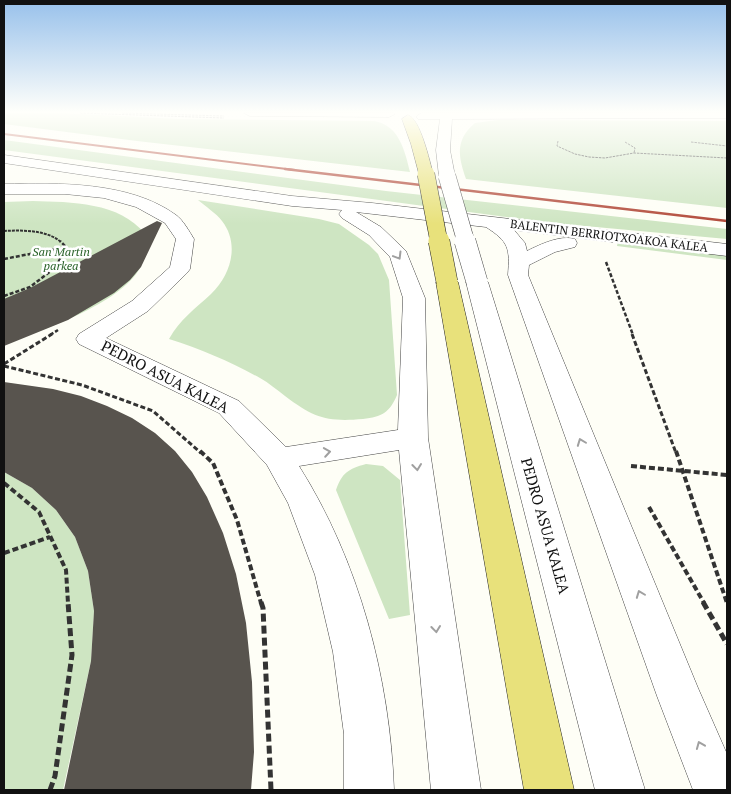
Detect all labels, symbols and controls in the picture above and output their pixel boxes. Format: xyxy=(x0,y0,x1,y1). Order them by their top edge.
street label: BALENTIN BERRIOTXOAKOA KALEA xyxy=(509,216,710,255)
park label: San Martin parkea xyxy=(32,244,90,273)
one-way arrow xyxy=(391,251,401,260)
street label: PEDRO ASUA KALEA xyxy=(98,335,233,417)
one-way arrow xyxy=(577,439,587,447)
one-way arrow xyxy=(323,447,331,458)
street label: PEDRO ASUA KALEA xyxy=(517,455,575,597)
one-way arrow xyxy=(411,464,422,472)
one-way arrow xyxy=(635,590,646,599)
one-way arrow xyxy=(430,625,441,633)
one-way arrow xyxy=(696,741,706,750)

